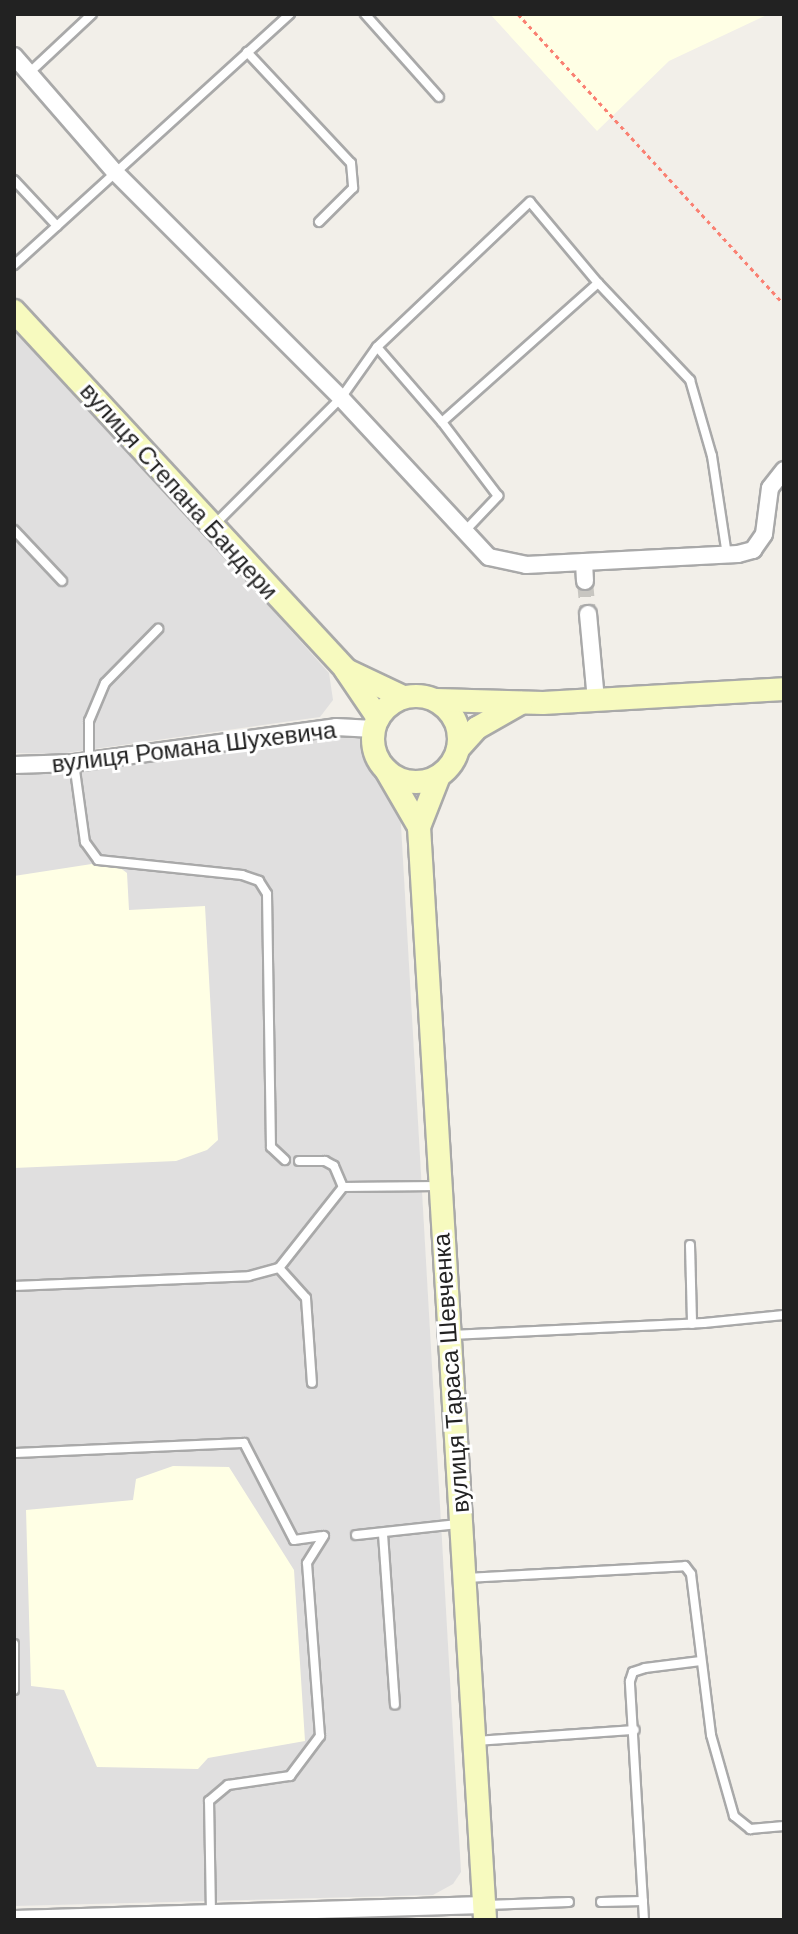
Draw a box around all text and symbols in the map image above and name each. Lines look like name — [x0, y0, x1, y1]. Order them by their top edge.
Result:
street label: вулиця Степана Бандери — [74, 377, 284, 605]
street label: вулиця Романа Шухевича — [50, 715, 338, 779]
street label: вулиця Тараса Шевченка — [427, 1232, 475, 1514]

